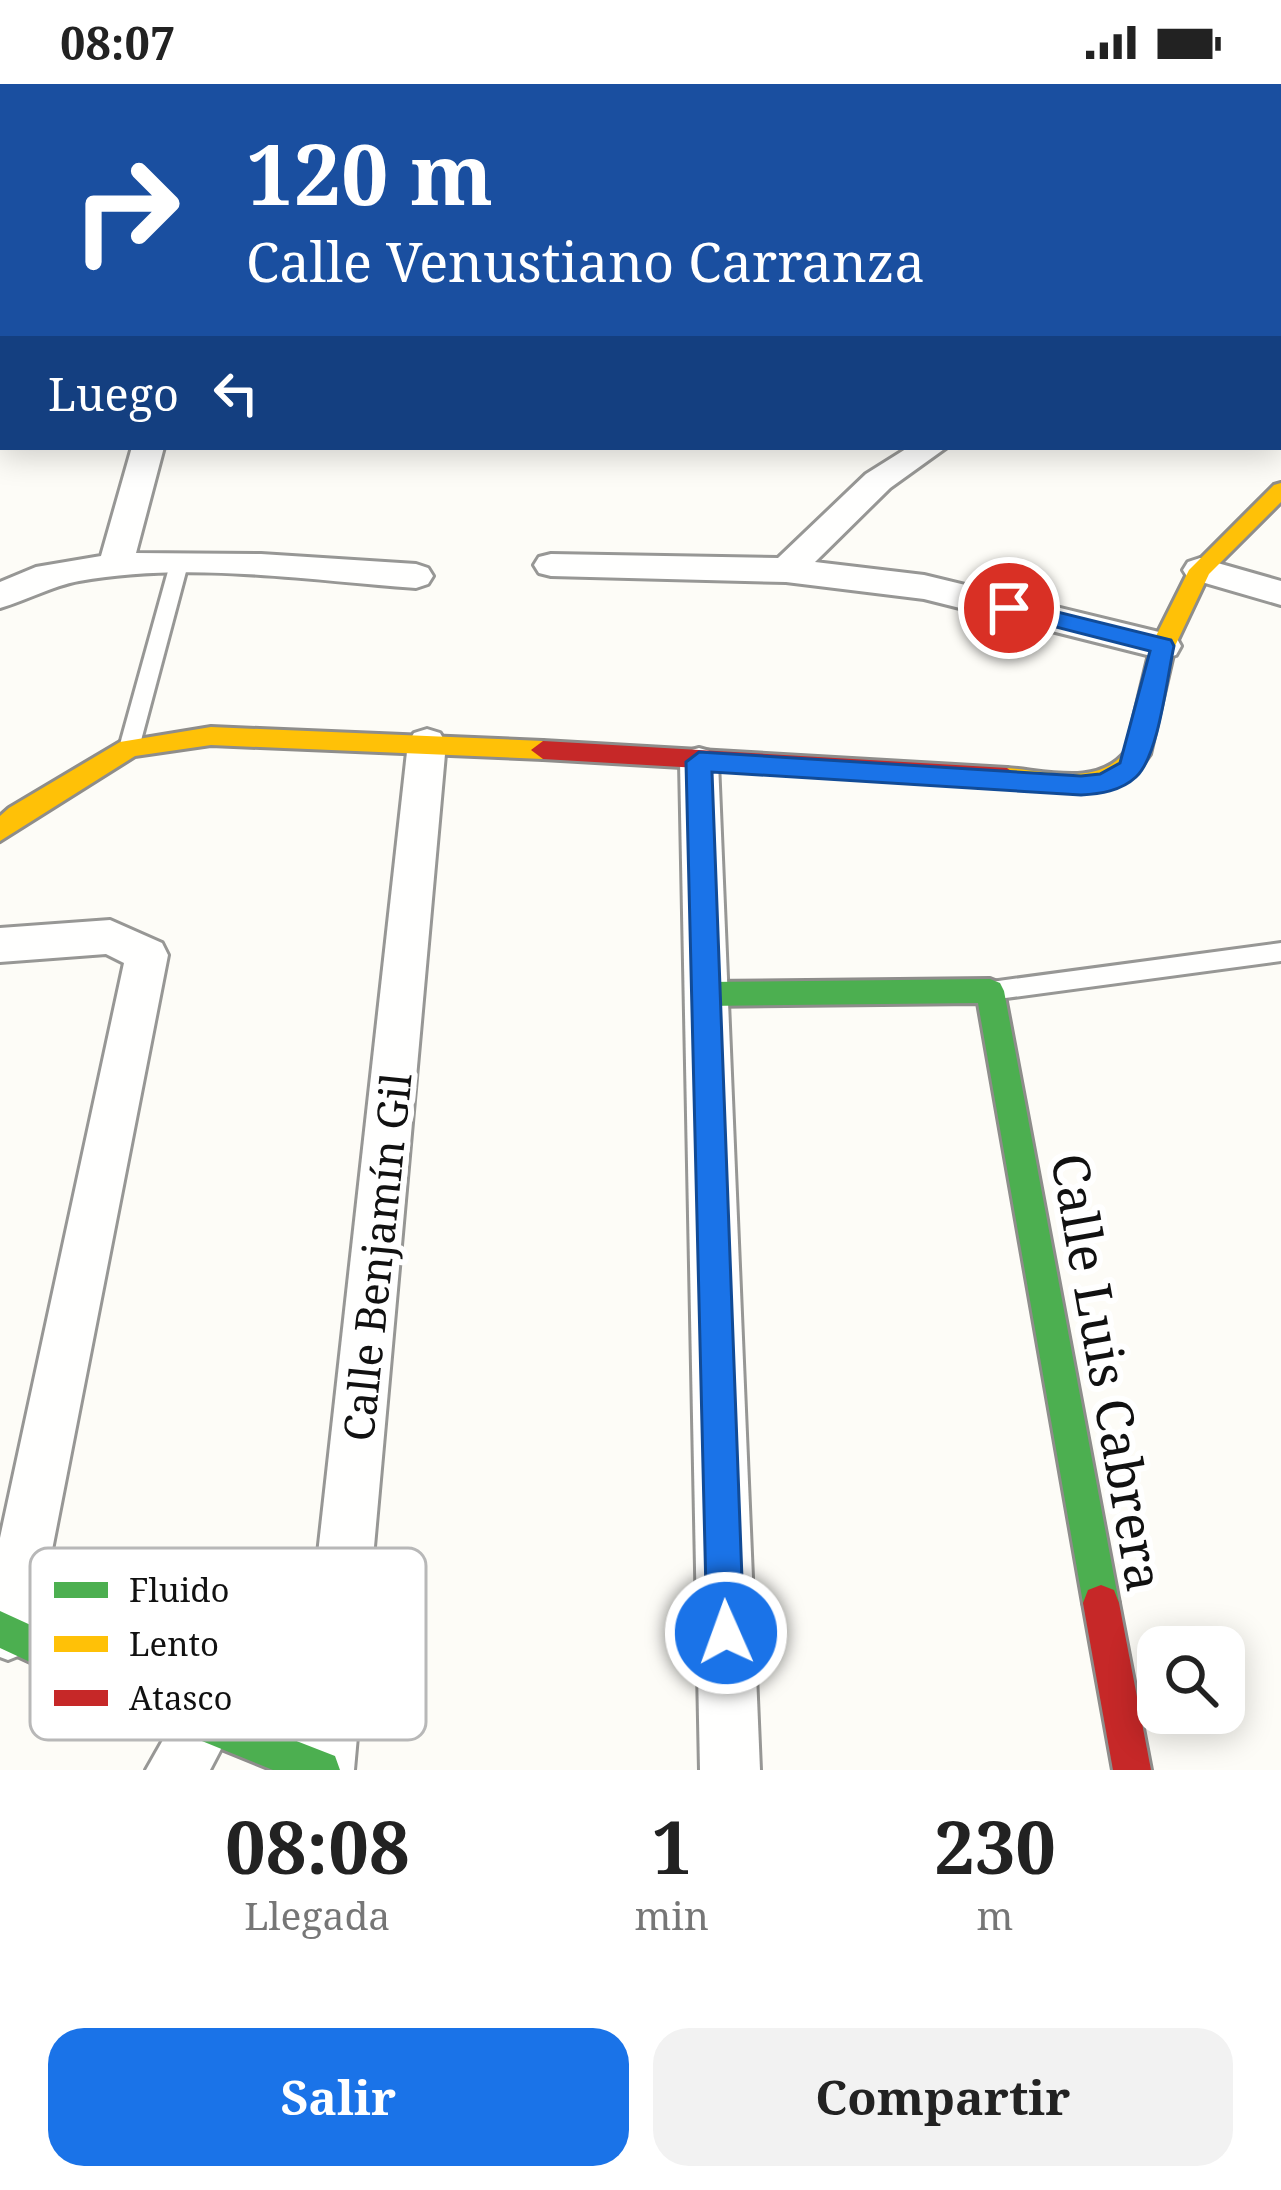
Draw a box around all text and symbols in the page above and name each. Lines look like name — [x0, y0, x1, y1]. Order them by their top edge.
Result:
text: 08:07 — [60, 12, 175, 73]
text: 120 m — [246, 115, 493, 230]
icon: right — [48, 132, 204, 288]
text: Calle Venustiano Carranza — [246, 224, 925, 298]
icon: left — [203, 360, 269, 426]
text: Luego — [48, 363, 179, 424]
pin — [958, 557, 1060, 659]
icon: arrive — [976, 575, 1042, 641]
street label: Calle Benjamín Gil — [328, 1070, 424, 1444]
street label: Calle Luis Cabrera — [1036, 1148, 1182, 1596]
legend — [30, 1548, 426, 1740]
text: Fluido — [129, 1567, 230, 1612]
position arrow — [663, 1570, 789, 1696]
text: Lento — [129, 1621, 219, 1666]
map controls — [1137, 1626, 1245, 1734]
button: search — [1137, 1626, 1245, 1734]
text: Atasco — [129, 1675, 233, 1720]
text: 08:08 — [225, 1797, 410, 1895]
text: 1 — [651, 1797, 692, 1895]
text: 230 — [934, 1797, 1056, 1895]
text: Llegada — [244, 1888, 390, 1941]
text: min — [635, 1888, 709, 1941]
text: m — [977, 1888, 1013, 1941]
button: Salir — [48, 2028, 629, 2166]
button: Compartir — [653, 2028, 1233, 2166]

